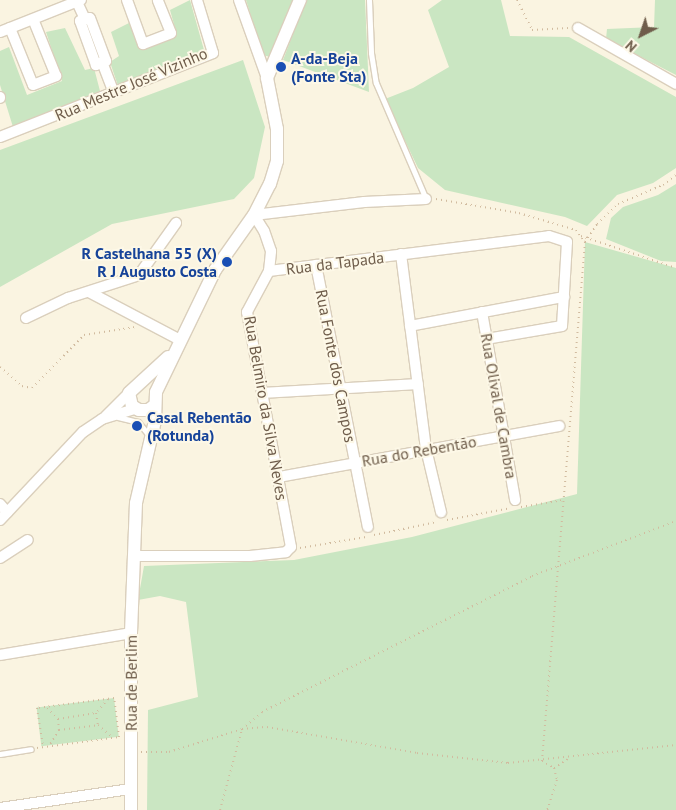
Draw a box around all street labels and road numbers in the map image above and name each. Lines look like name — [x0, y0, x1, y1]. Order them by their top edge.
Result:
street label: Rua Mestre José Vizinho — [52, 43, 210, 125]
street label: Rua da Tapada — [285, 247, 385, 279]
street label: Rua Fonte dos Campos — [312, 288, 360, 444]
street label: Rua Belmiro da Silva Neves — [240, 314, 292, 502]
street label: Rua Olival de Cambra — [477, 332, 521, 480]
street label: Rua do Rebentão — [360, 431, 478, 471]
street label: Rua de Berlim — [121, 635, 141, 731]

